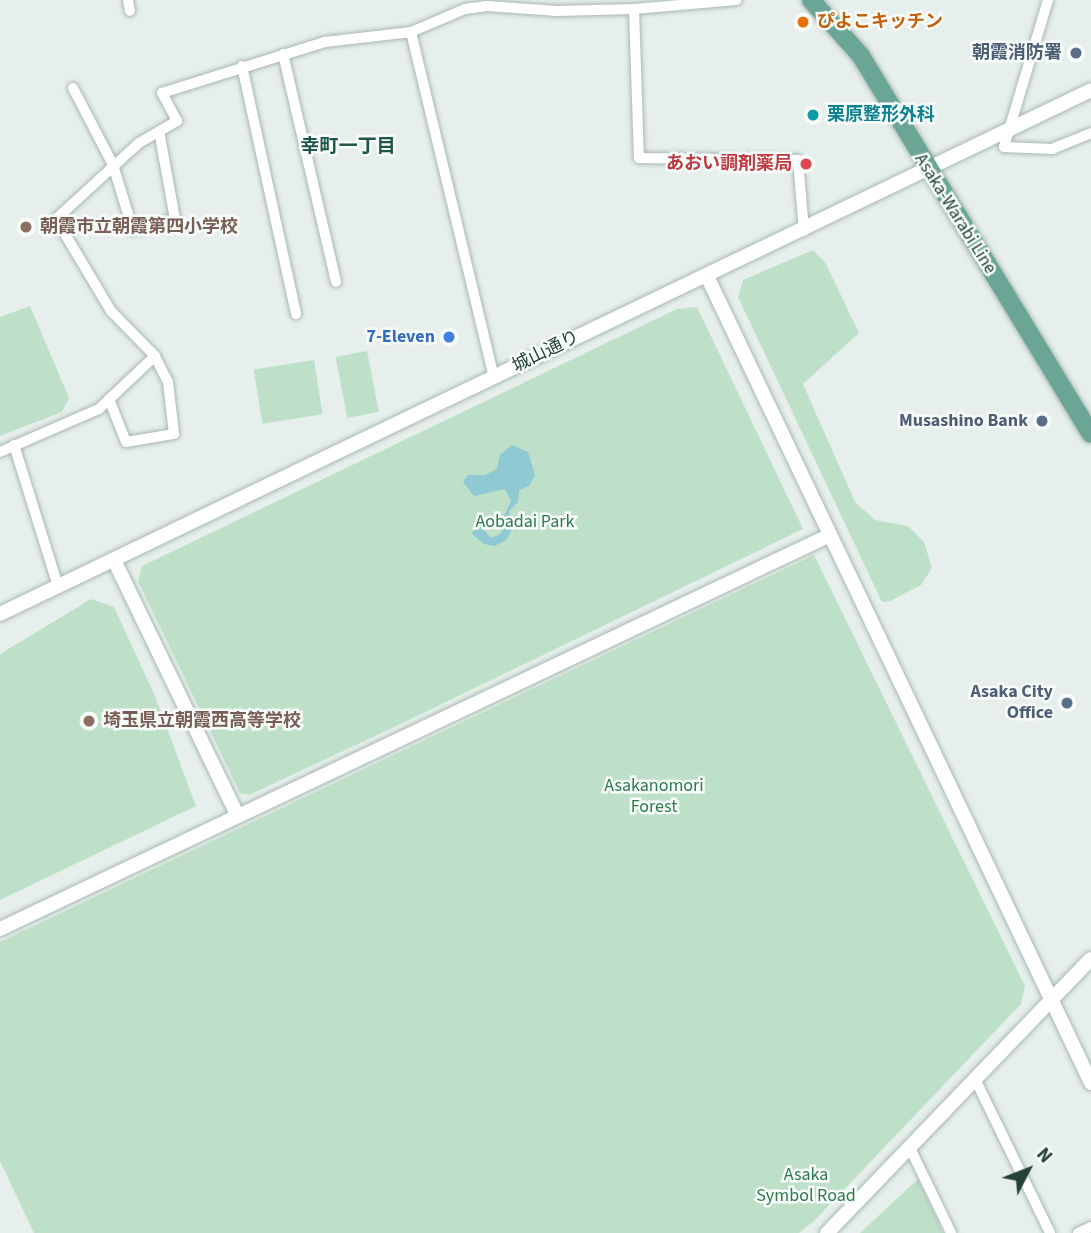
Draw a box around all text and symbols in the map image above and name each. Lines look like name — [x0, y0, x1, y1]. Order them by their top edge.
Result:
place label: ぴよこキッチン — [817, 11, 943, 33]
marker: ぴよこキッチン — [795, 14, 811, 30]
place label: 朝霞消防署 — [972, 42, 1062, 64]
marker: 朝霞消防署 — [1068, 45, 1084, 61]
place label: 栗原整形外科 — [827, 104, 935, 126]
marker: 栗原整形外科 — [805, 107, 821, 123]
district label: 幸町一丁目 — [301, 136, 395, 158]
street label: Asaka-Warabi Line — [909, 150, 1001, 278]
place label: あおい調剤薬局 — [666, 153, 792, 175]
marker: あおい調剤薬局 — [798, 156, 814, 172]
place label: 朝霞市立朝霞第四小学校 — [40, 216, 238, 238]
marker: 朝霞市立朝霞第四小学校 — [18, 219, 34, 235]
place label: 7-Eleven — [366, 326, 435, 348]
street label: 城山通り — [509, 327, 583, 377]
marker: 7-Eleven — [441, 329, 457, 345]
place label: Musashino Bank — [899, 410, 1028, 432]
marker: Musashino Bank — [1034, 413, 1050, 429]
park label: Aobadai Park — [475, 511, 575, 533]
place label: Asaka City Office — [970, 682, 1053, 724]
marker: Asaka City Office — [1059, 695, 1075, 711]
place label: 埼玉県立朝霞西高等学校 — [103, 710, 301, 732]
marker: 埼玉県立朝霞西高等学校 — [81, 713, 97, 729]
park label: Asakanomori Forest — [604, 776, 704, 818]
north arrow — [993, 1135, 1063, 1205]
text: N — [1030, 1142, 1058, 1169]
park label: Asaka Symbol Road — [756, 1165, 856, 1208]

